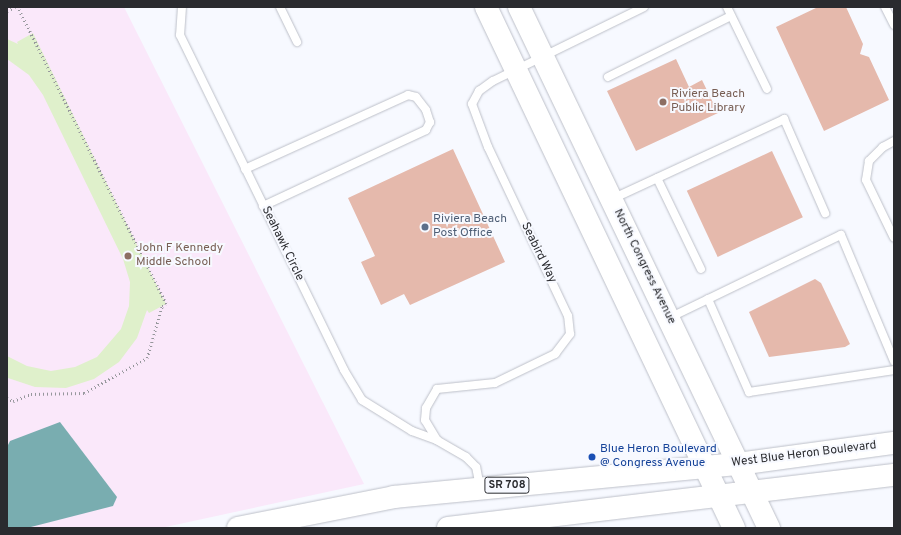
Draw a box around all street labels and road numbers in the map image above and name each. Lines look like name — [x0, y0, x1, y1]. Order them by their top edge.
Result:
street label: Seahawk Circle — [258, 204, 306, 284]
street label: North Congress Avenue — [610, 207, 678, 327]
street label: Seabird Way — [517, 220, 559, 286]
street label: West Blue Heron Boulevard — [731, 439, 877, 471]
road number: SR 708 — [484, 476, 530, 494]

